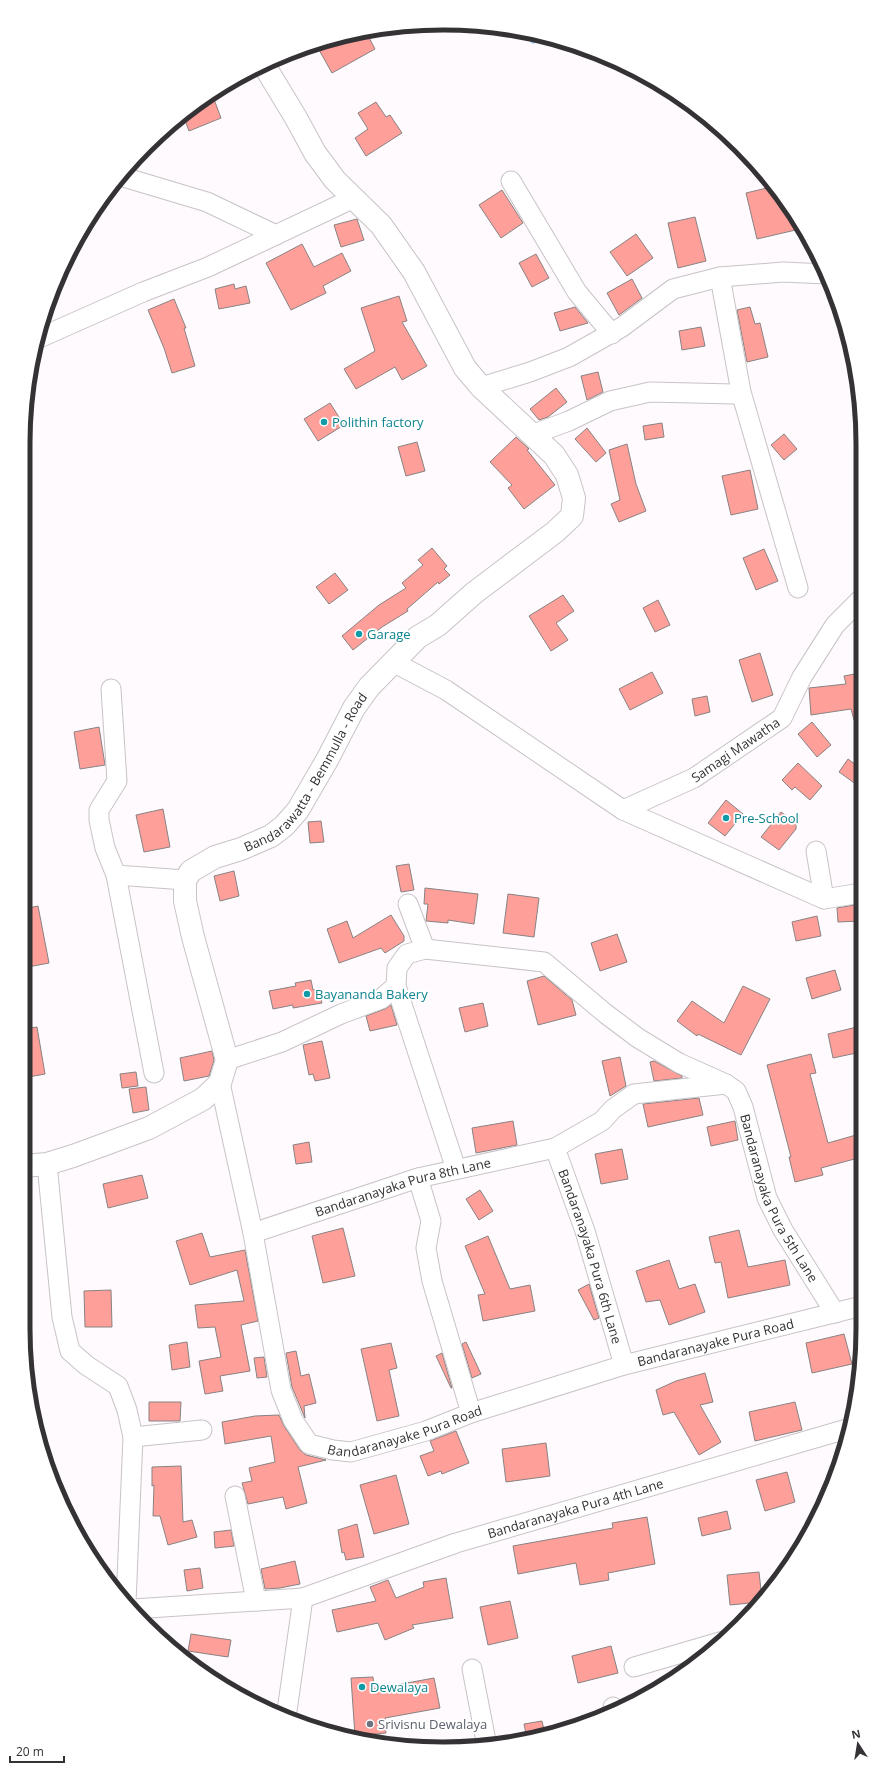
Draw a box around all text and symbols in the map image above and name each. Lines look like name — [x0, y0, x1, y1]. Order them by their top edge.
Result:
place label: Polithin factory — [332, 413, 424, 431]
marker: Polithin factory — [319, 417, 329, 427]
place label: Garage — [367, 625, 411, 643]
marker: Garage — [354, 629, 364, 639]
street label: Bandarawatta - Bemmulla - Road — [241, 689, 371, 856]
street label: Samagi Mawatha — [688, 713, 783, 786]
place label: Pre-School — [734, 809, 799, 827]
marker: Pre-School — [721, 813, 731, 823]
place label: Bayananda Bakery — [315, 985, 428, 1003]
marker: Bayananda Bakery — [302, 989, 312, 999]
street label: Bandaranayaka Pura 5th Lane — [736, 1112, 822, 1285]
street label: Bandaranayaka Pura 8th Lane — [313, 1153, 492, 1221]
street label: Bandaranayaka Pura 6th Lane — [554, 1166, 626, 1346]
street label: Bandaranayake Pura Road — [635, 1314, 796, 1370]
street label: Bandaranayake Pura Road — [326, 1401, 484, 1461]
street label: Bandaranayaka Pura 4th Lane — [485, 1474, 665, 1542]
place label: Dewalaya — [370, 1678, 428, 1696]
marker: Dewalaya — [357, 1682, 367, 1692]
place label: Srivisnu Dewalaya — [378, 1715, 487, 1733]
marker: Srivisnu Dewalaya — [365, 1719, 375, 1729]
north arrow — [838, 1724, 878, 1764]
text: N — [850, 1725, 862, 1742]
scale bar — [10, 1738, 64, 1764]
text: 20 m — [16, 1743, 44, 1760]

